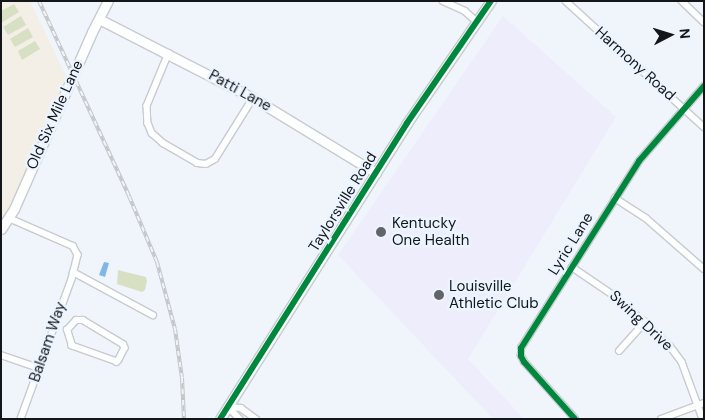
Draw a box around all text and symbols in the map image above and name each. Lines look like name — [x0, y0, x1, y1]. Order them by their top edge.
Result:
north arrow — [645, 10, 695, 60]
street label: Harmony Road — [591, 23, 679, 105]
text: N — [676, 28, 694, 40]
street label: Old Six Mile Lane — [23, 58, 87, 172]
street label: Patti Lane — [206, 66, 274, 116]
street label: Taylorsville Road — [305, 149, 381, 255]
street label: Lyric Lane — [545, 209, 597, 279]
place label: Kentucky One Health — [392, 214, 469, 249]
marker: Kentucky One Health — [374, 225, 388, 239]
place label: Louisville Athletic Club — [449, 277, 539, 312]
street label: Swing Drive — [606, 287, 676, 355]
marker: Louisville Athletic Club — [433, 289, 445, 301]
street label: Balsam Way — [26, 300, 70, 384]

